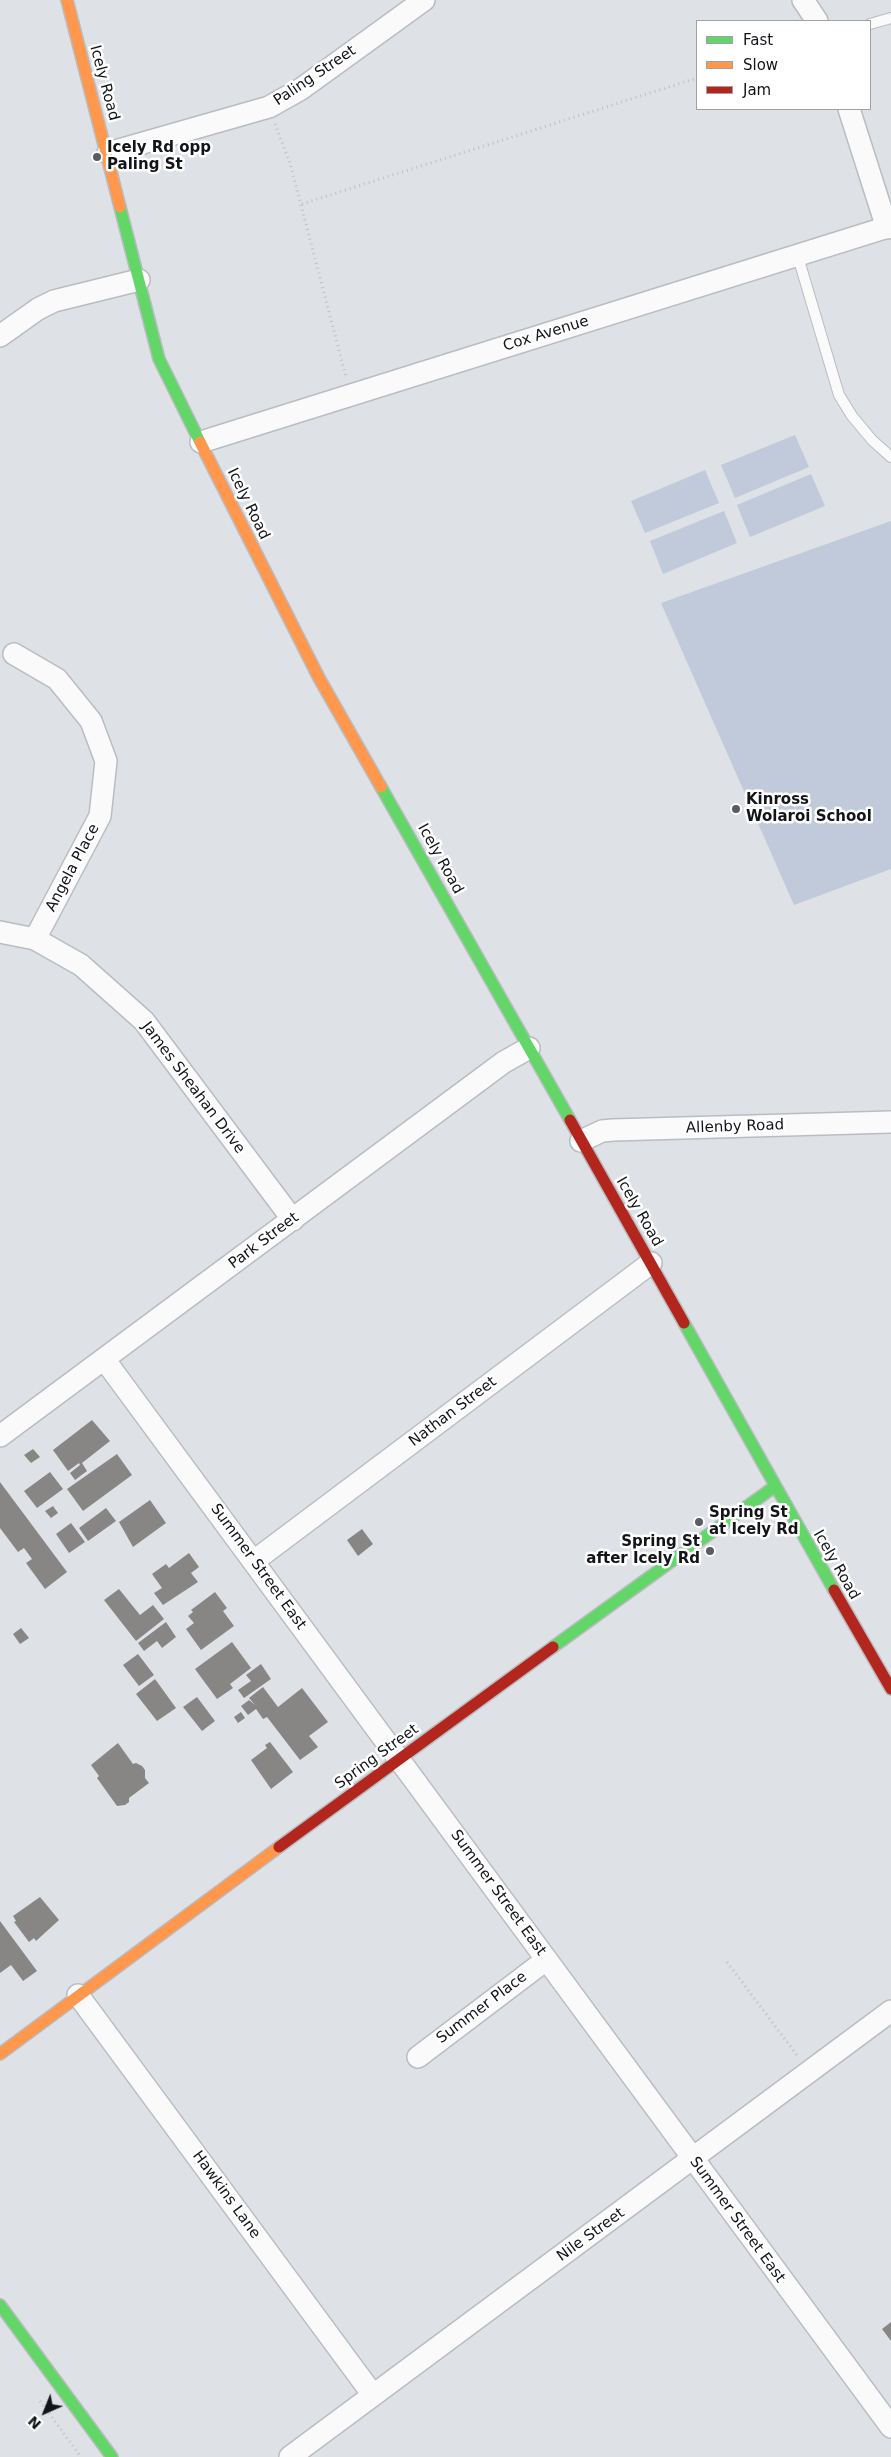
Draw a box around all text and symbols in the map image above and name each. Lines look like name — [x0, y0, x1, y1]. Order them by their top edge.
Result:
legend — [696, 20, 871, 110]
text: Fast — [743, 31, 773, 49]
street label: Paling Street — [270, 42, 360, 110]
street label: Icely Road — [85, 43, 123, 123]
text: Slow — [743, 56, 778, 74]
text: Jam — [743, 81, 771, 99]
place label: Icely Rd opp Paling St — [107, 139, 211, 174]
marker: Icely Rd opp Paling St — [91, 151, 103, 163]
street label: Cox Avenue — [501, 312, 591, 356]
street label: Icely Road — [223, 465, 273, 543]
place label: Kinross Wolaroi School — [746, 791, 872, 826]
marker: Kinross Wolaroi School — [730, 803, 742, 815]
street label: Angela Place — [42, 821, 104, 915]
street label: Icely Road — [413, 821, 467, 897]
street label: James Sheahan Drive — [138, 1019, 248, 1157]
street label: Allenby Road — [686, 1116, 784, 1138]
street label: Icely Road — [612, 1174, 666, 1250]
street label: Park Street — [226, 1209, 302, 1273]
street label: Nathan Street — [406, 1373, 500, 1451]
street label: Summer Street East — [206, 1501, 310, 1633]
place label: Spring St at Icely Rd — [709, 1504, 799, 1539]
marker: Spring St at Icely Rd — [693, 1516, 705, 1528]
street label: Icely Road — [809, 1527, 863, 1603]
place label: Spring St after Icely Rd — [586, 1533, 700, 1568]
marker: Spring St after Icely Rd — [704, 1545, 716, 1557]
street label: Spring Street — [332, 1721, 422, 1793]
street label: Summer Street East — [446, 1827, 550, 1959]
street label: Summer Place — [433, 1968, 531, 2048]
street label: Hawkins Lane — [188, 2148, 264, 2242]
street label: Summer Street East — [685, 2154, 789, 2286]
street label: Nile Street — [554, 2204, 628, 2266]
north arrow — [20, 2387, 70, 2437]
text: N — [25, 2413, 44, 2433]

